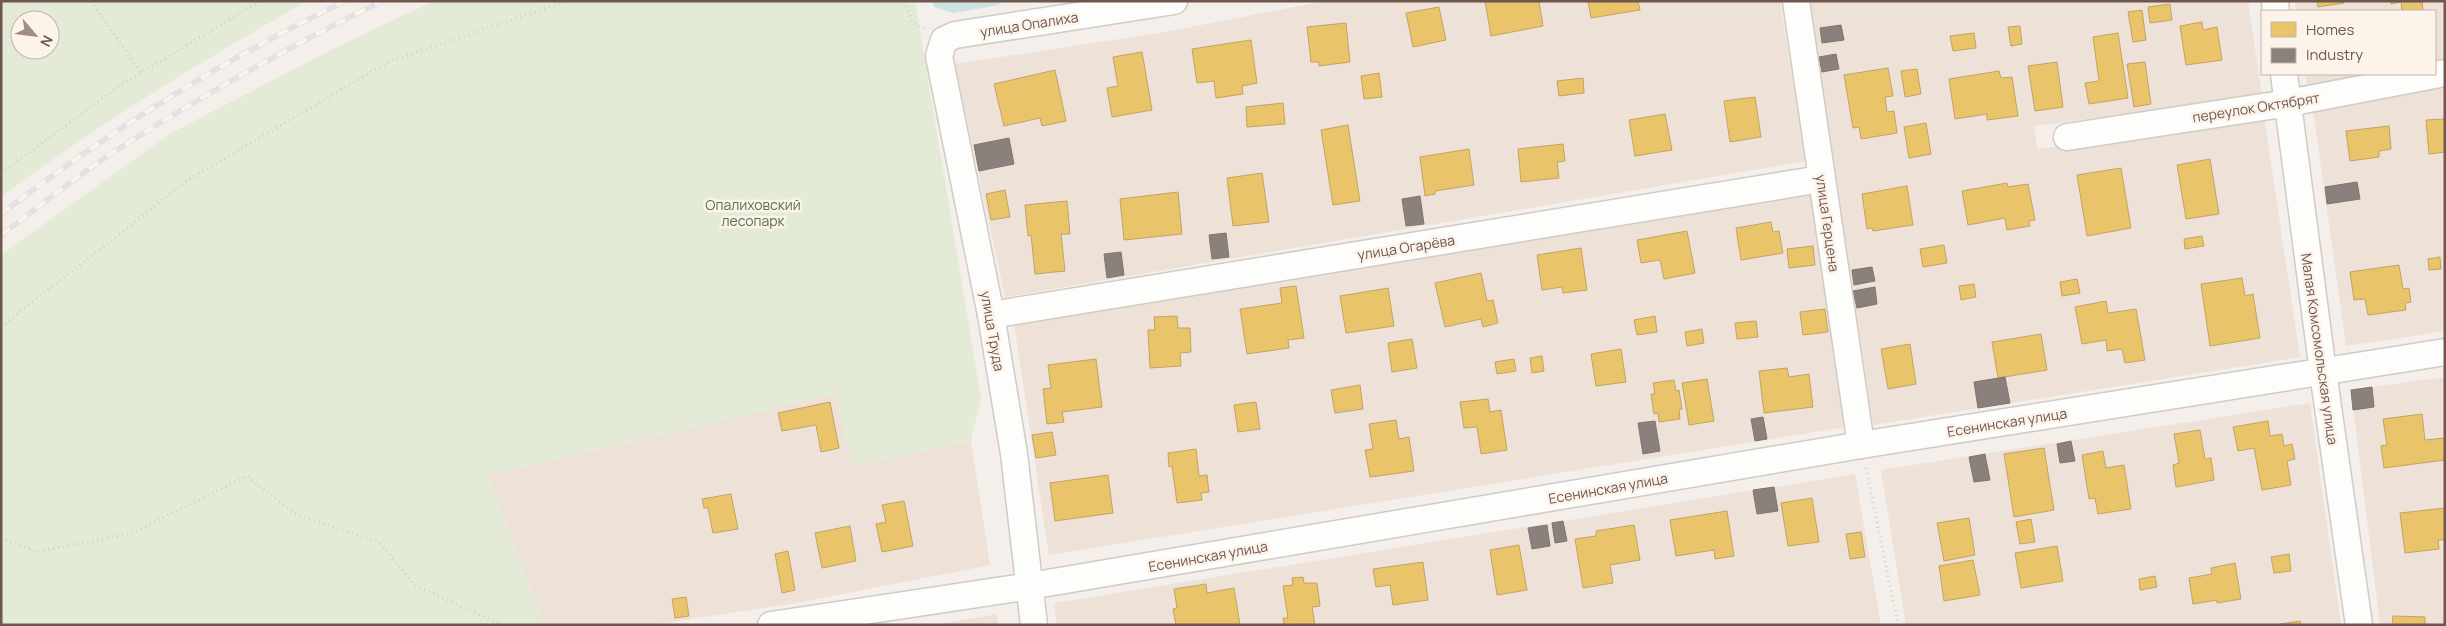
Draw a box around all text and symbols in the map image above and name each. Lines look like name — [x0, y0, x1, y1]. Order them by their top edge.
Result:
street label: улица Опалиха — [979, 7, 1079, 41]
north arrow — [10, 10, 60, 60]
legend — [2261, 10, 2436, 75]
text: Homes — [2306, 19, 2355, 40]
text: N — [36, 32, 58, 50]
text: Industry — [2306, 44, 2363, 65]
street label: переулок Октябрят — [2191, 88, 2321, 126]
street label: улица Герцена — [1812, 173, 1844, 273]
park label: Опалиховский лесопарк — [705, 195, 801, 230]
street label: улица Огарёва — [1356, 230, 1456, 264]
street label: Малая Комсомольская улица — [2297, 252, 2343, 446]
street label: улица Труда — [977, 289, 1009, 373]
street label: Есенинская улица — [1946, 403, 2068, 441]
street label: Есенинская улица — [1547, 468, 1669, 508]
street label: Есенинская улица — [1147, 536, 1269, 576]

